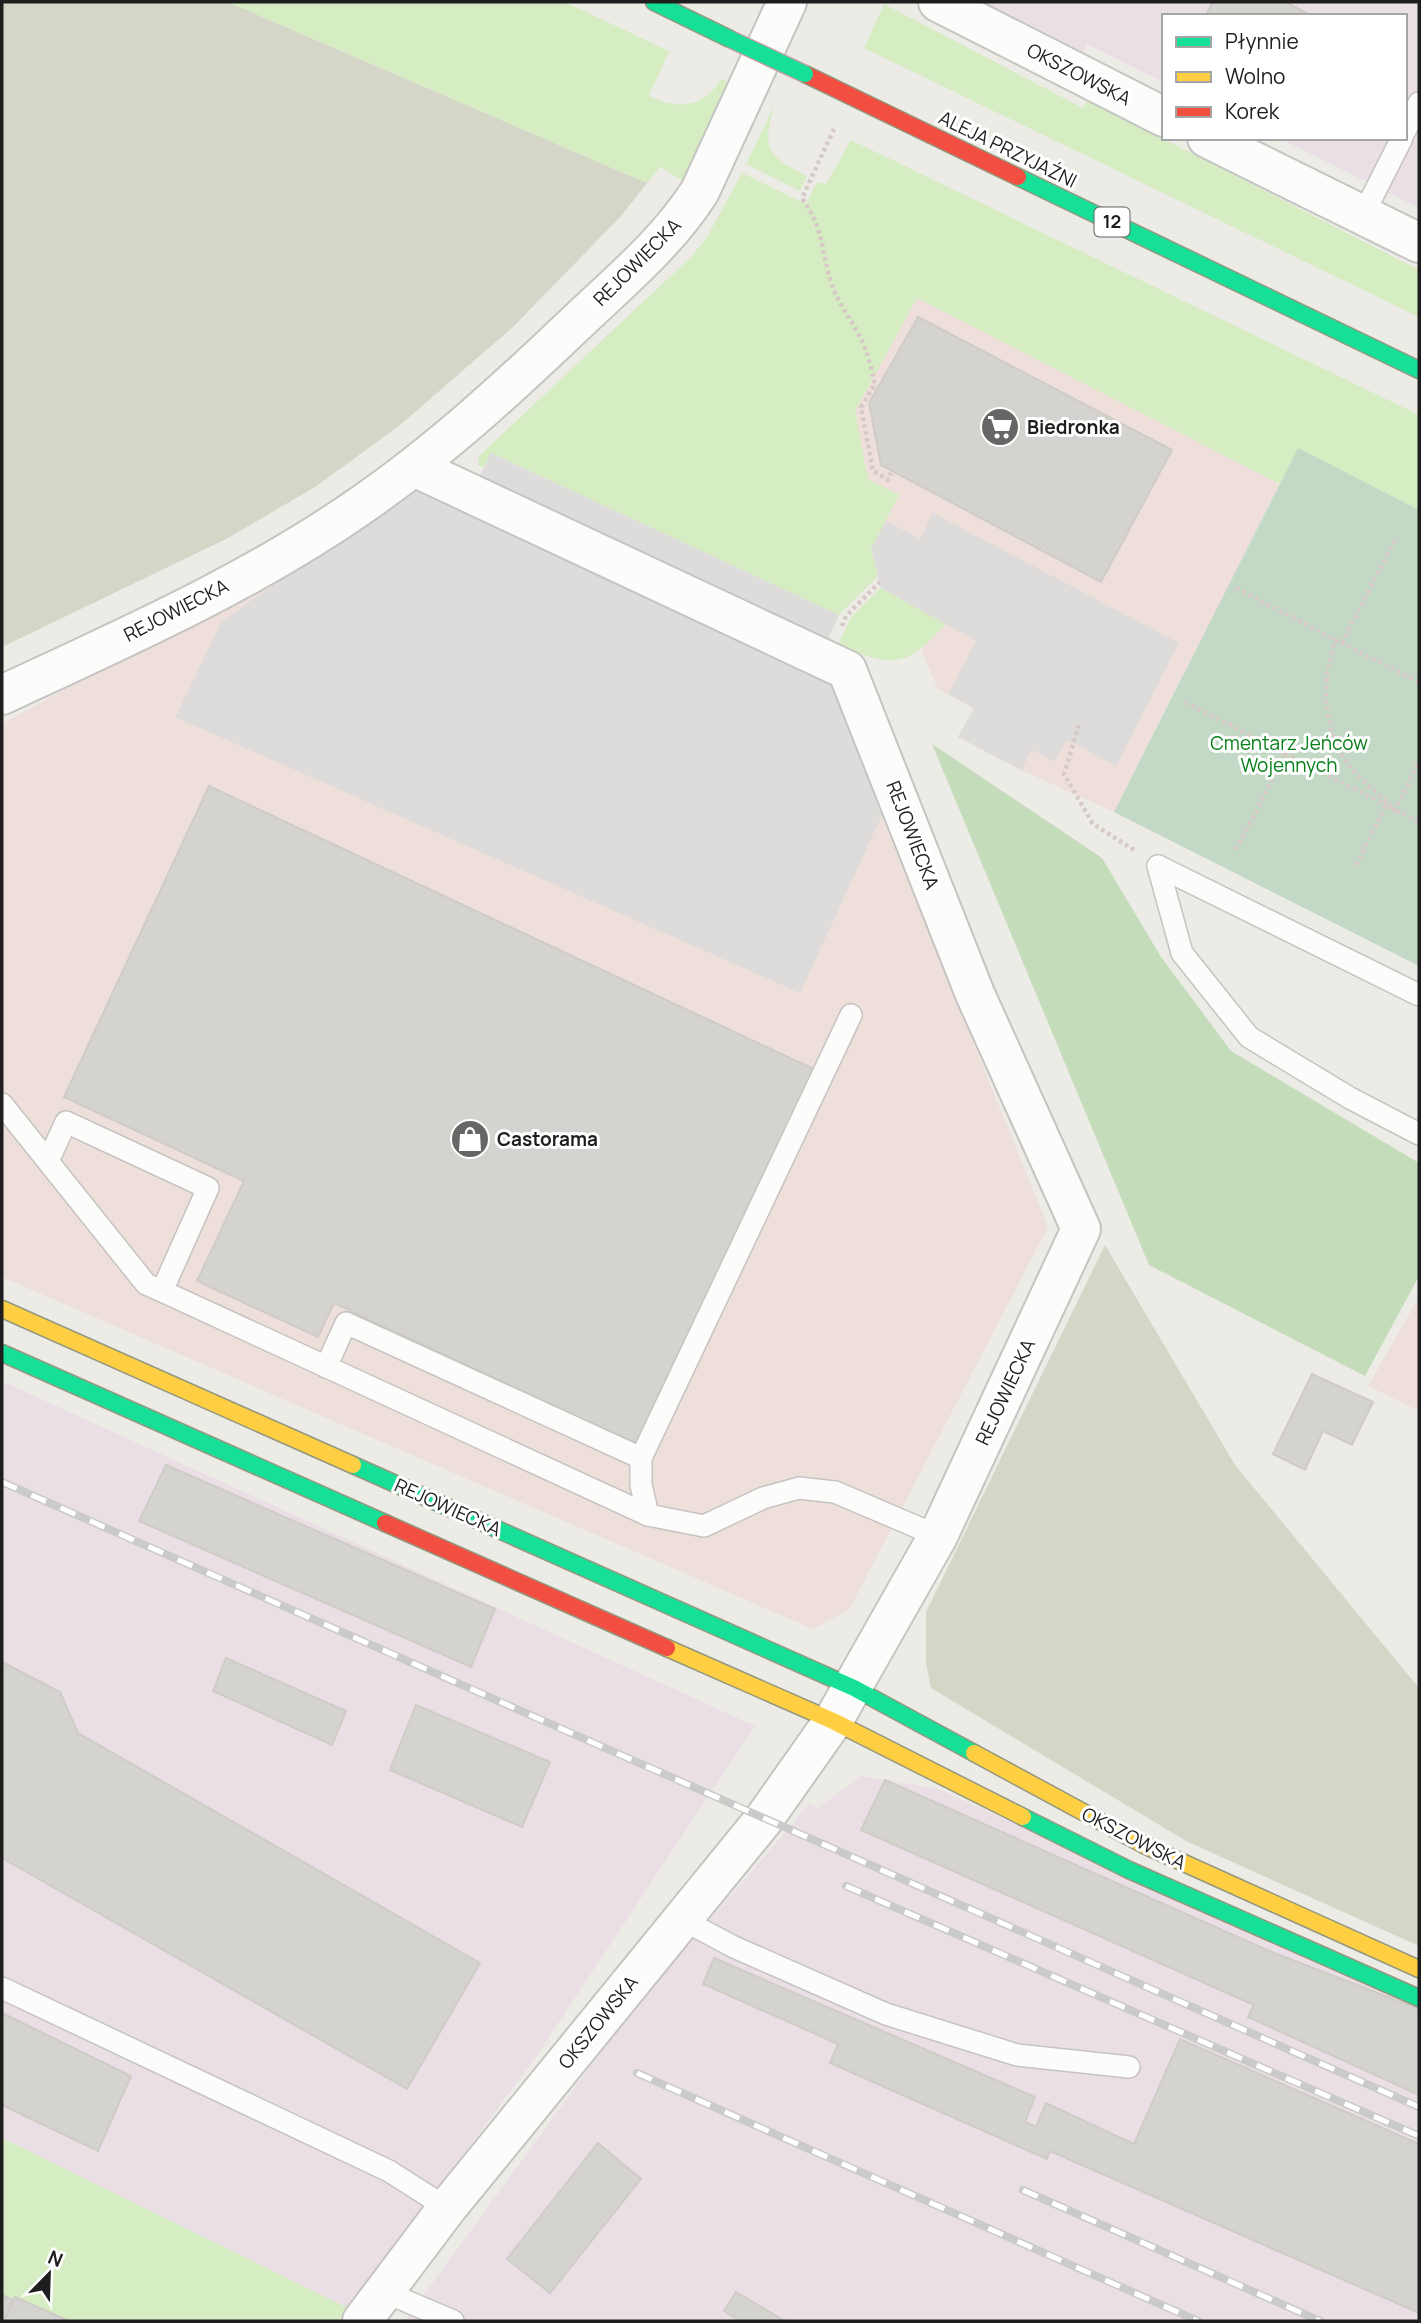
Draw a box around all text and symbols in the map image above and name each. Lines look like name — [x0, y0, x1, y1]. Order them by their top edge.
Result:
legend — [1162, 14, 1407, 140]
text: Płynnie — [1225, 27, 1299, 55]
street label: OKSZOWSKA — [1023, 37, 1135, 111]
text: Wolno — [1225, 62, 1286, 90]
text: Korek — [1225, 97, 1280, 125]
street label: ALEJA PRZYJAŹNI — [935, 104, 1081, 194]
road number: 12 — [1094, 208, 1130, 236]
street label: REJOWIECKA — [587, 212, 687, 312]
supermarket icon: Biedronka — [979, 406, 1021, 448]
place label: Biedronka — [1027, 414, 1120, 440]
street label: REJOWIECKA — [119, 572, 233, 648]
park label: Cmentarz Jeńców Wojennych — [1210, 730, 1368, 778]
street label: REJOWIECKA — [880, 777, 946, 893]
shop icon: Castorama — [449, 1118, 491, 1160]
place label: Castorama — [497, 1126, 598, 1152]
street label: REJOWIECKA — [969, 1335, 1041, 1449]
street label: REJOWIECKA — [391, 1472, 505, 1542]
street label: OKSZOWSKA — [1078, 1801, 1190, 1875]
street label: OKSZOWSKA — [552, 1970, 644, 2074]
north arrow — [14, 2239, 84, 2309]
text: N — [44, 2244, 67, 2273]

